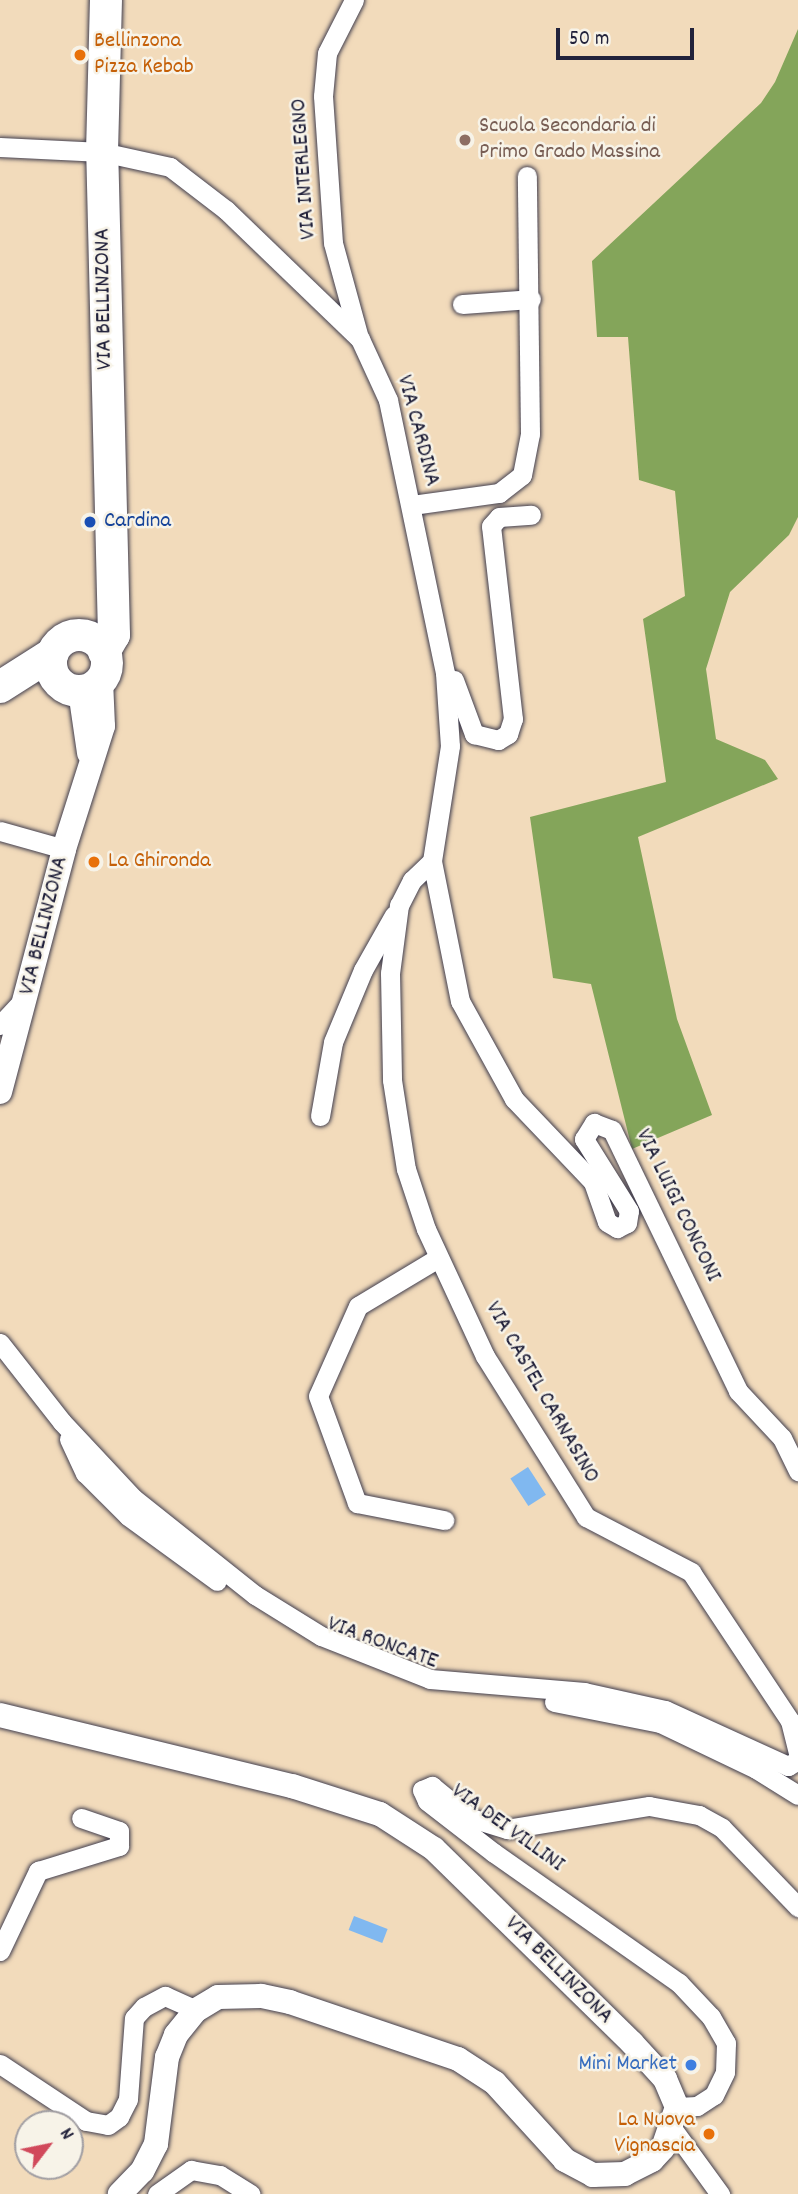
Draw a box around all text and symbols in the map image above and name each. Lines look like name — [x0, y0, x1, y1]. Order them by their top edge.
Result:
scale bar — [560, 14, 698, 58]
text: 50 m — [569, 25, 609, 55]
place label: Bellinzona Pizza Kebab — [94, 28, 194, 82]
marker: Bellinzona Pizza Kebab — [72, 47, 88, 63]
street label: VIA INTERLEGNO — [286, 98, 324, 240]
place label: Scuola Secondaria di Primo Grado Massina — [479, 113, 660, 167]
marker: Scuola Secondaria di Primo Grado Massina — [457, 132, 473, 148]
street label: VIA BELLINZONA — [90, 228, 120, 370]
street label: VIA CARDINA — [389, 372, 445, 490]
place label: Cardina — [104, 508, 171, 536]
marker: Cardina — [82, 514, 98, 530]
place label: La Ghironda — [108, 848, 211, 876]
street label: VIA BELLINZONA — [14, 854, 76, 998]
marker: La Ghironda — [86, 854, 102, 870]
street label: VIA LUIGI CONCONI — [628, 1125, 726, 1287]
street label: VIA CASTEL CARNASINO — [478, 1297, 604, 1489]
street label: VIA RONCATE — [323, 1611, 441, 1677]
street label: VIA DEI VILLINI — [445, 1779, 569, 1879]
street label: VIA BELLINZONA — [498, 1911, 618, 2031]
place label: Mini Market — [578, 2051, 677, 2079]
marker: Mini Market — [683, 2057, 699, 2073]
place label: La Nuova Vignascia — [614, 2107, 695, 2161]
north arrow — [14, 2110, 84, 2180]
text: N — [52, 2124, 79, 2146]
marker: La Nuova Vignascia — [701, 2126, 717, 2142]

